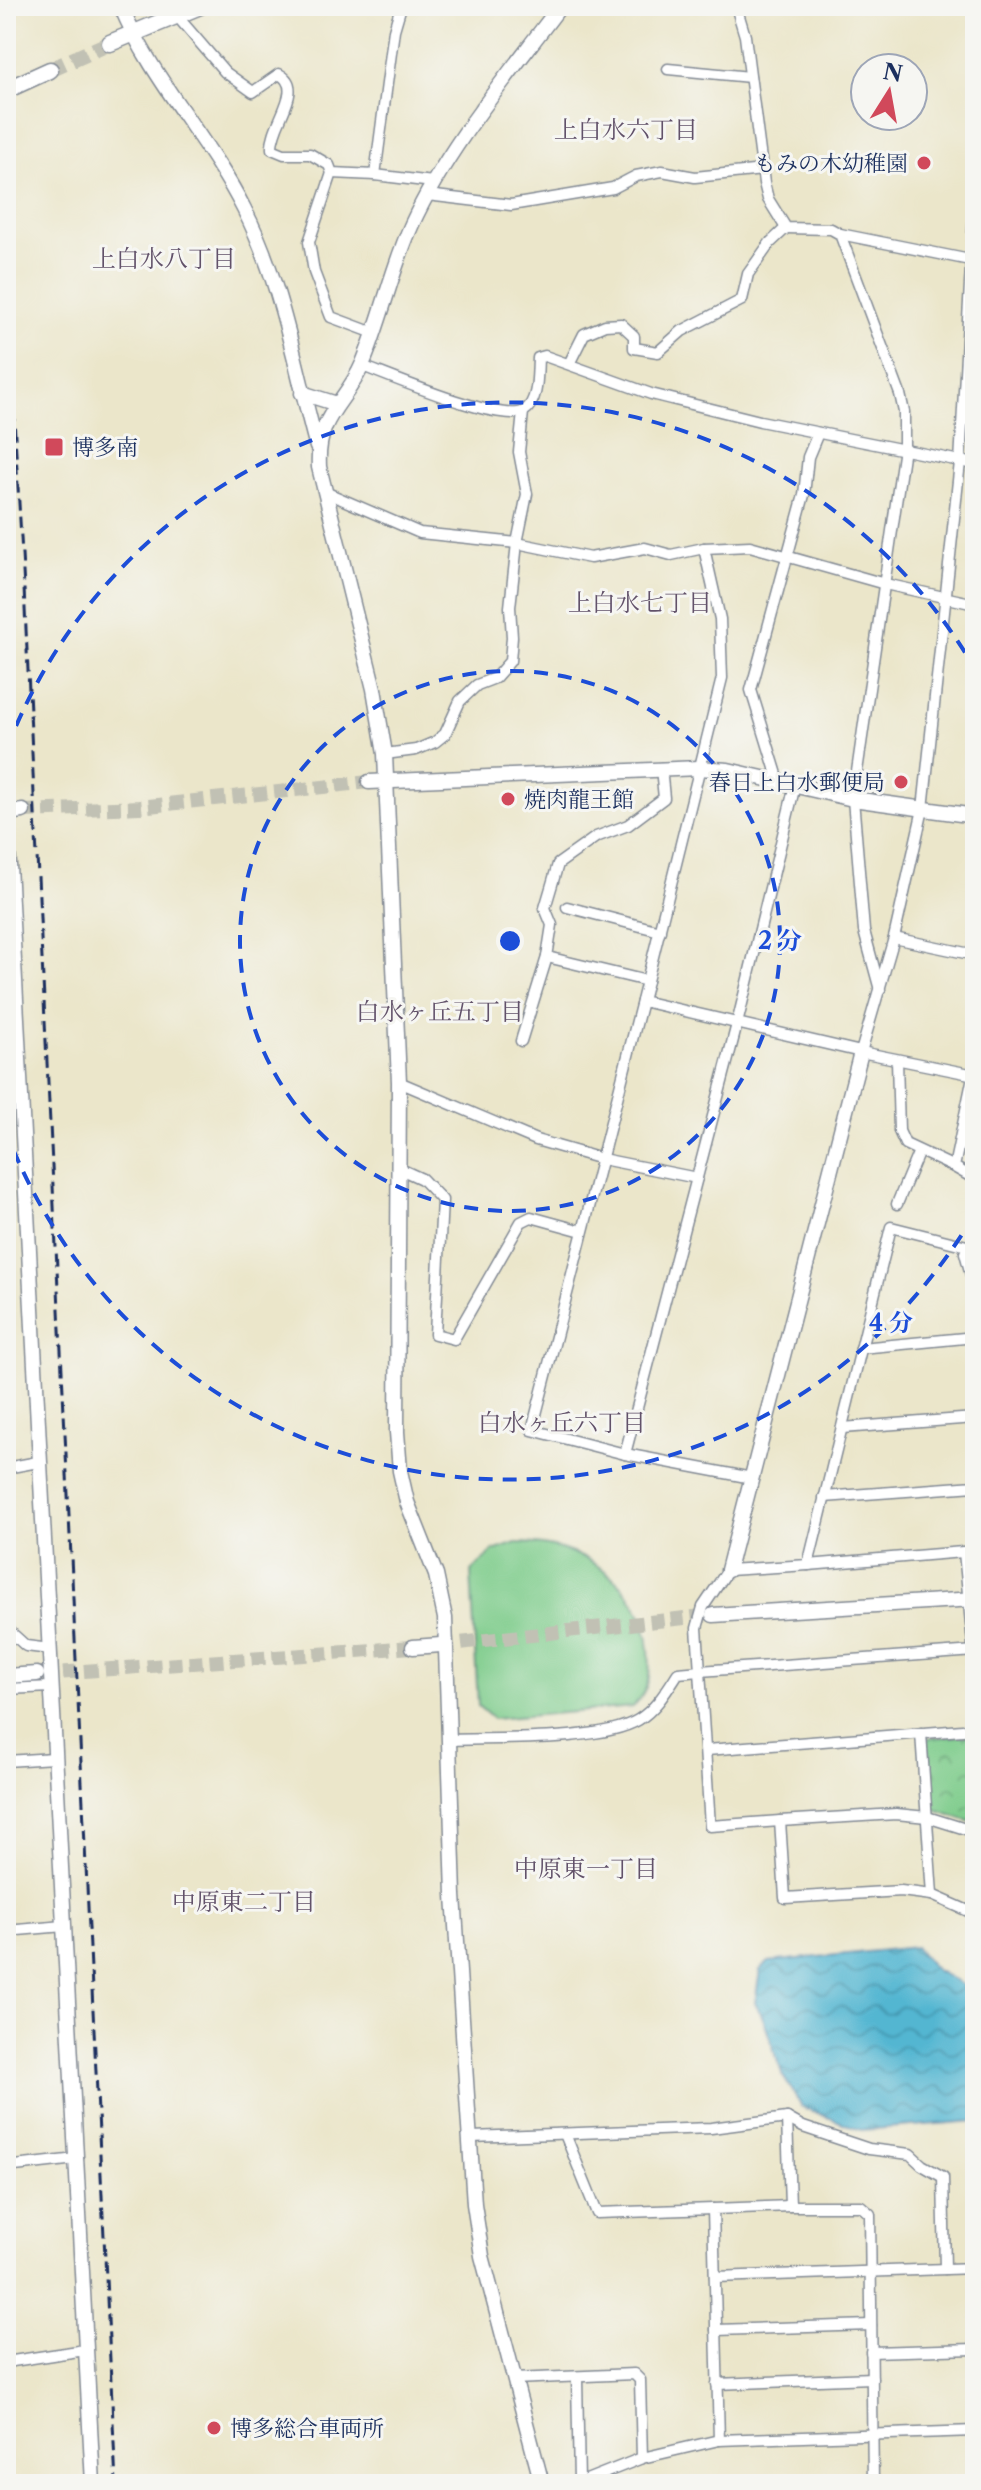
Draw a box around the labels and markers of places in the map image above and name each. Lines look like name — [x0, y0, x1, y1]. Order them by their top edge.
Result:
place label: もみの木幼稚園 — [754, 150, 908, 177]
marker: もみの木幼稚園 — [915, 154, 933, 172]
place label: 博多南 — [72, 434, 138, 461]
marker: 博多南 — [43, 436, 65, 458]
place label: 春日上白水郵便局 — [709, 769, 885, 796]
marker: 春日上白水郵便局 — [892, 773, 910, 791]
place label: 焼肉龍王館 — [524, 786, 634, 813]
marker: 焼肉龍王館 — [499, 790, 517, 808]
centre of rings — [496, 927, 524, 955]
place label: 博多総合車両所 — [230, 2415, 384, 2442]
marker: 博多総合車両所 — [205, 2419, 223, 2437]

